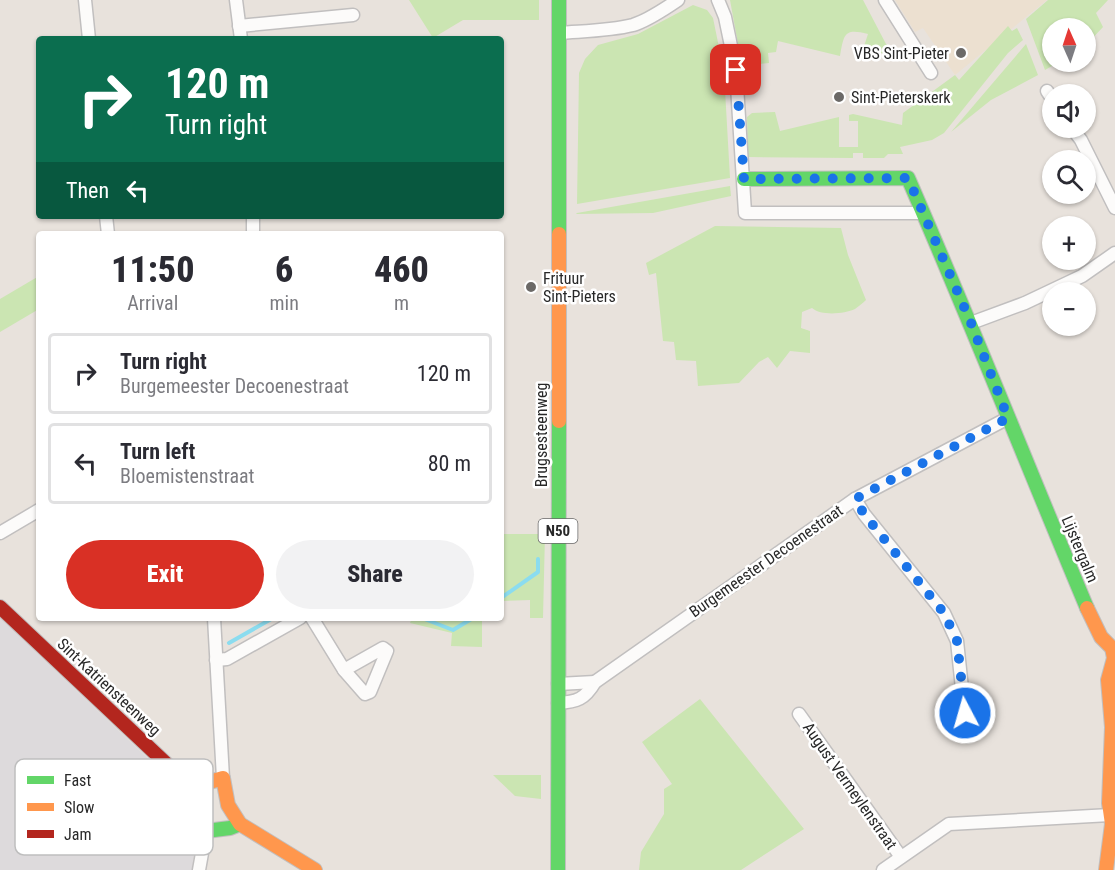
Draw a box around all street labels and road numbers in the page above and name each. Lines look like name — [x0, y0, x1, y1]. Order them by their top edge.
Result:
street label: Brugsesteenweg — [532, 383, 551, 487]
street label: Burgemeester Decoenestraat — [686, 501, 847, 621]
street label: Lijstergalm — [1058, 513, 1102, 585]
road number: N50 — [538, 519, 578, 543]
street label: Sint-Katriensteenweg — [54, 634, 164, 740]
street label: August Vermeylenstraat — [799, 719, 901, 853]

